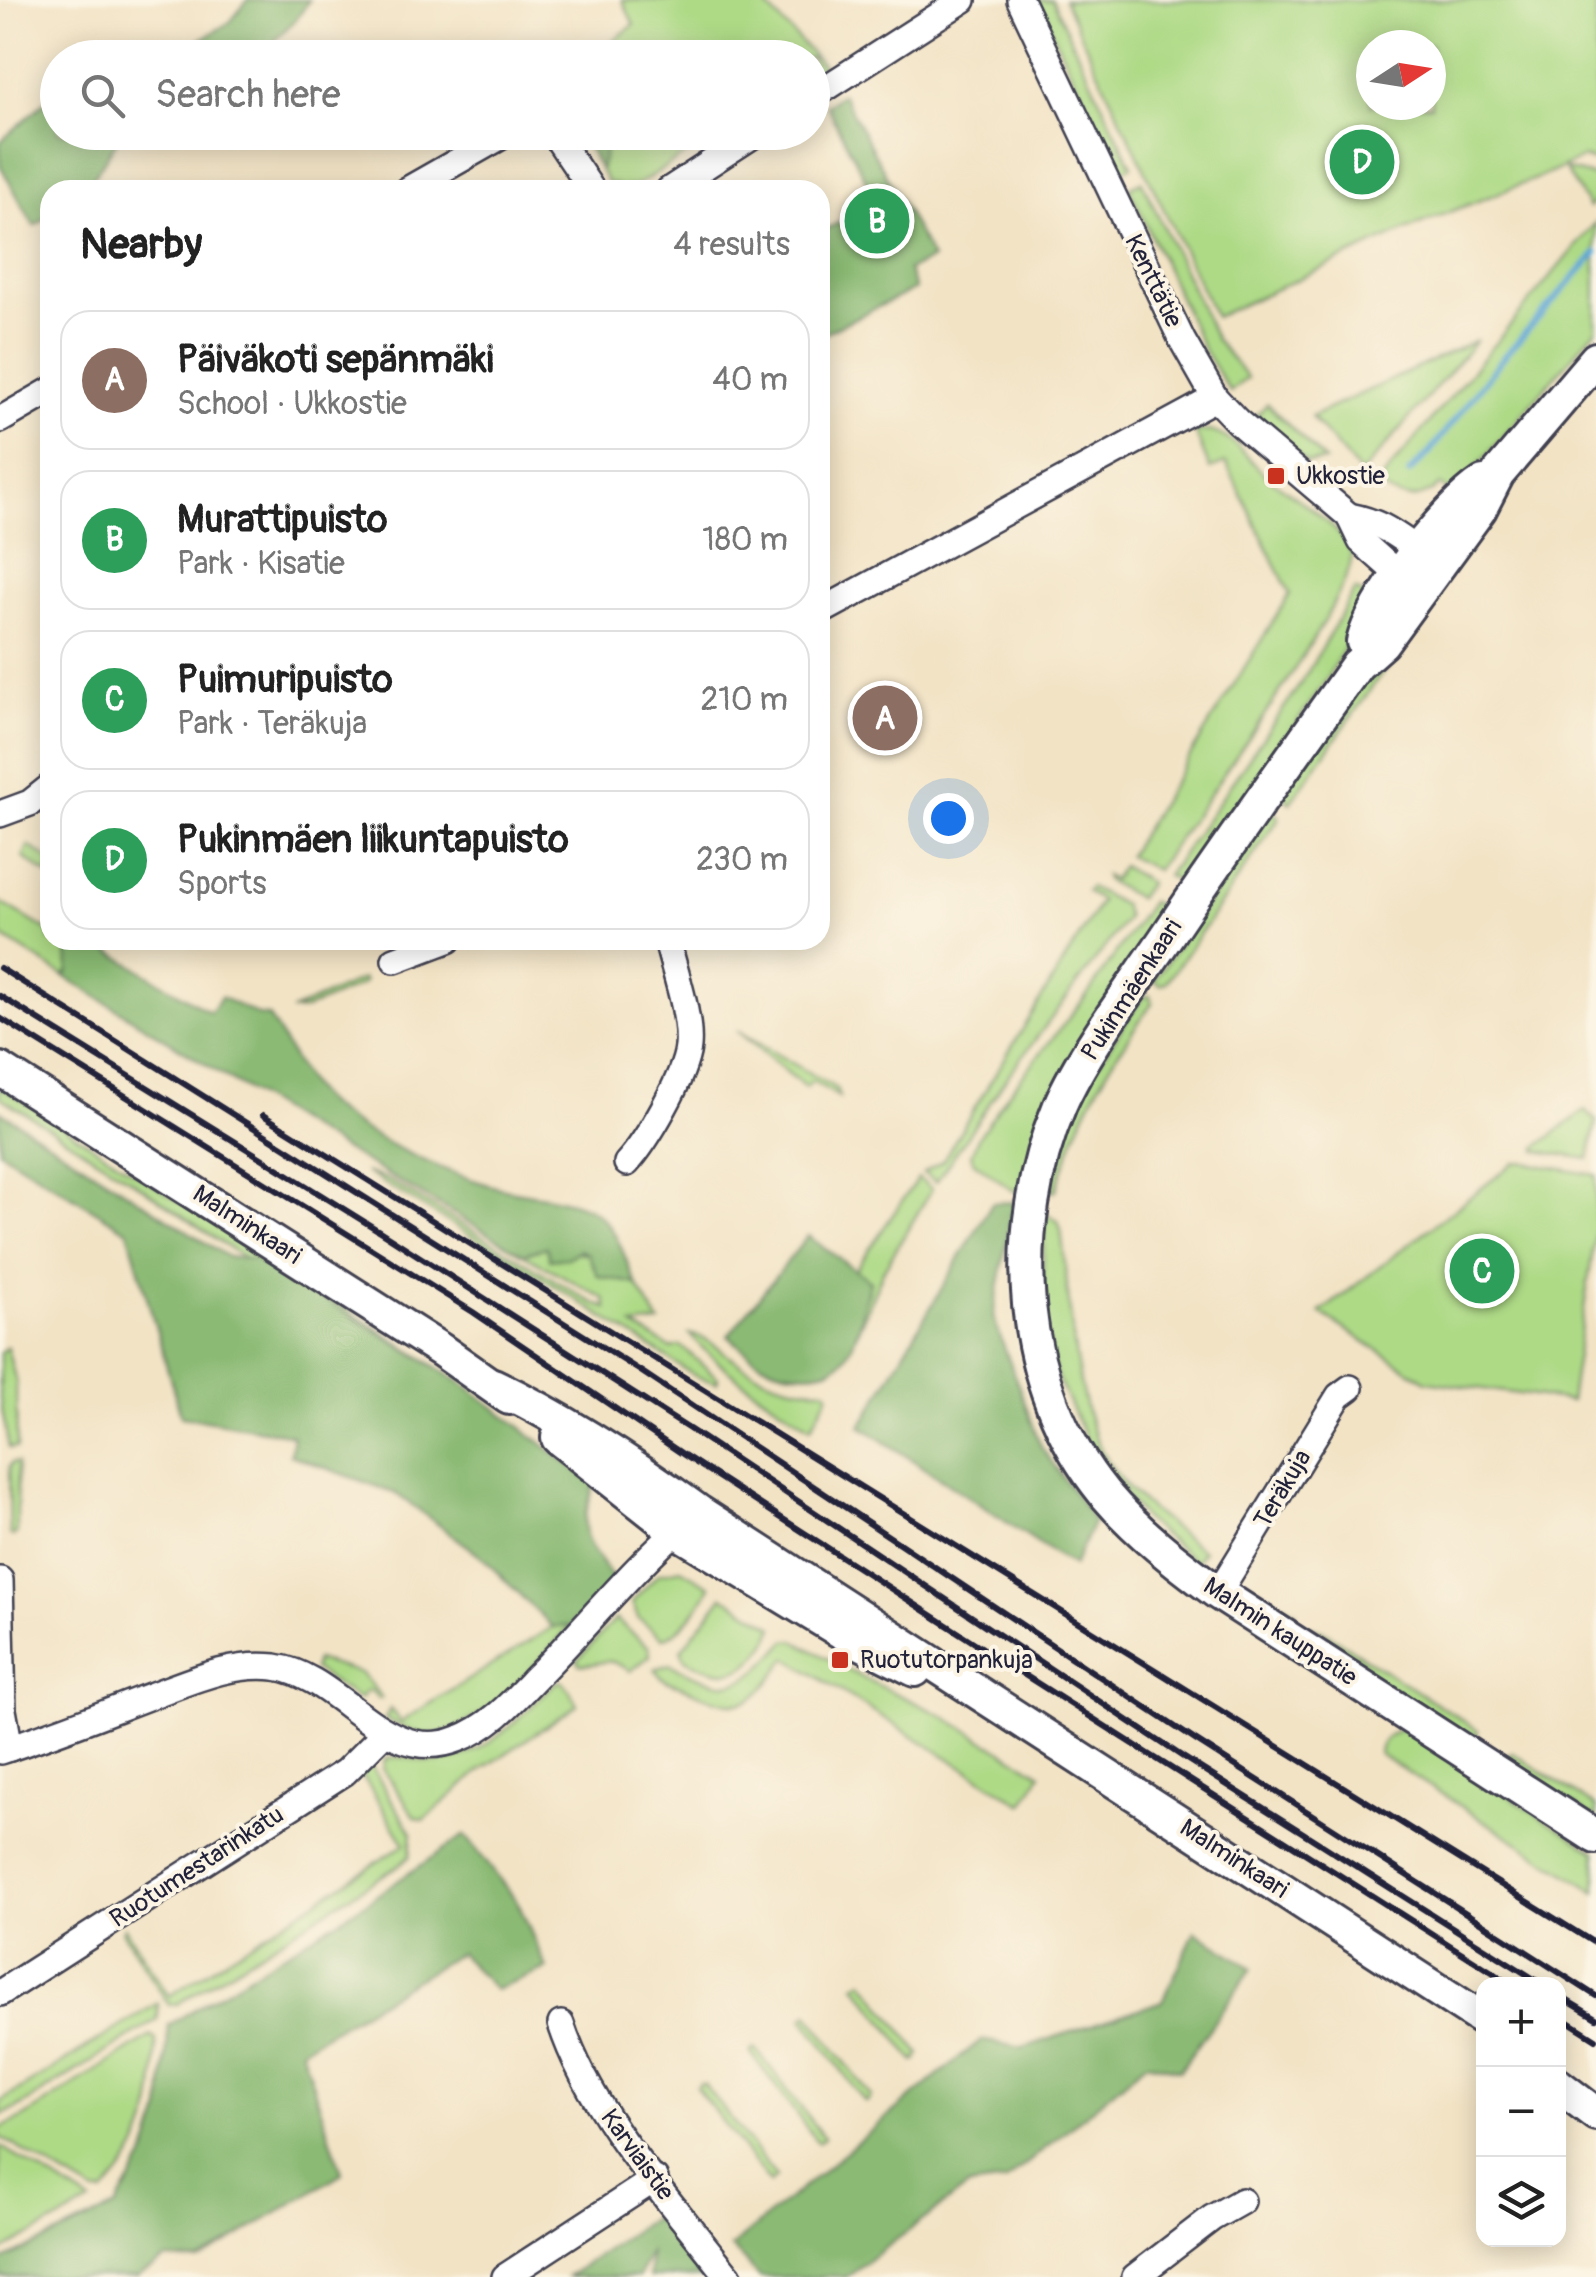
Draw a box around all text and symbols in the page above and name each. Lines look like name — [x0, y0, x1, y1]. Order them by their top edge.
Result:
north arrow — [1356, 30, 1446, 120]
search box — [40, 40, 830, 150]
icon: search — [75, 68, 130, 123]
text: Search here — [155, 71, 341, 119]
pin: D — [1330, 124, 1394, 200]
pin: B — [844, 184, 910, 258]
text: Nearby — [80, 219, 202, 271]
text: 4 results — [673, 225, 790, 265]
street label: Kenttätie — [1117, 229, 1189, 333]
text: Päiväkoti sepänmäki — [177, 336, 493, 384]
text: A — [104, 360, 125, 400]
text: 40 m — [712, 360, 788, 400]
text: School · Ukkostie — [177, 384, 407, 424]
place label: Ukkostie — [1296, 461, 1386, 492]
marker: Ukkostie — [1265, 465, 1287, 487]
text: Murattipuisto — [177, 496, 387, 544]
text: B — [105, 520, 124, 560]
text: 180 m — [702, 520, 788, 560]
text: Park · Kisatie — [177, 544, 345, 584]
text: Puimuripuisto — [177, 656, 393, 704]
text: C — [105, 680, 124, 720]
text: 210 m — [700, 680, 788, 720]
pin: A — [852, 680, 918, 756]
text: Park · Teräkuja — [177, 704, 367, 744]
your location — [923, 793, 974, 844]
text: Pukinmäen liikuntapuisto — [177, 816, 569, 864]
text: D — [104, 840, 125, 880]
text: 230 m — [696, 840, 788, 880]
text: Sports — [177, 864, 267, 904]
street label: Pukinmäenkaari — [1075, 914, 1189, 1066]
street label: Malminkaari — [187, 1178, 307, 1272]
pin: C — [1450, 1234, 1514, 1308]
street label: Teräkuja — [1248, 1444, 1318, 1534]
street label: Malmin kauppatie — [1197, 1571, 1363, 1694]
place label: Ruotutorpankuja — [860, 1645, 1033, 1676]
marker: Ruotutorpankuja — [829, 1649, 851, 1671]
street label: Ruotumestarinkatu — [104, 1799, 290, 1935]
street label: Malminkaari — [1174, 1812, 1294, 1906]
map controls — [1476, 1977, 1566, 2247]
button: + — [1476, 1977, 1566, 2067]
button: − — [1476, 2067, 1566, 2157]
street label: Karviaistie — [593, 2103, 681, 2207]
button: layers — [1476, 2157, 1566, 2247]

